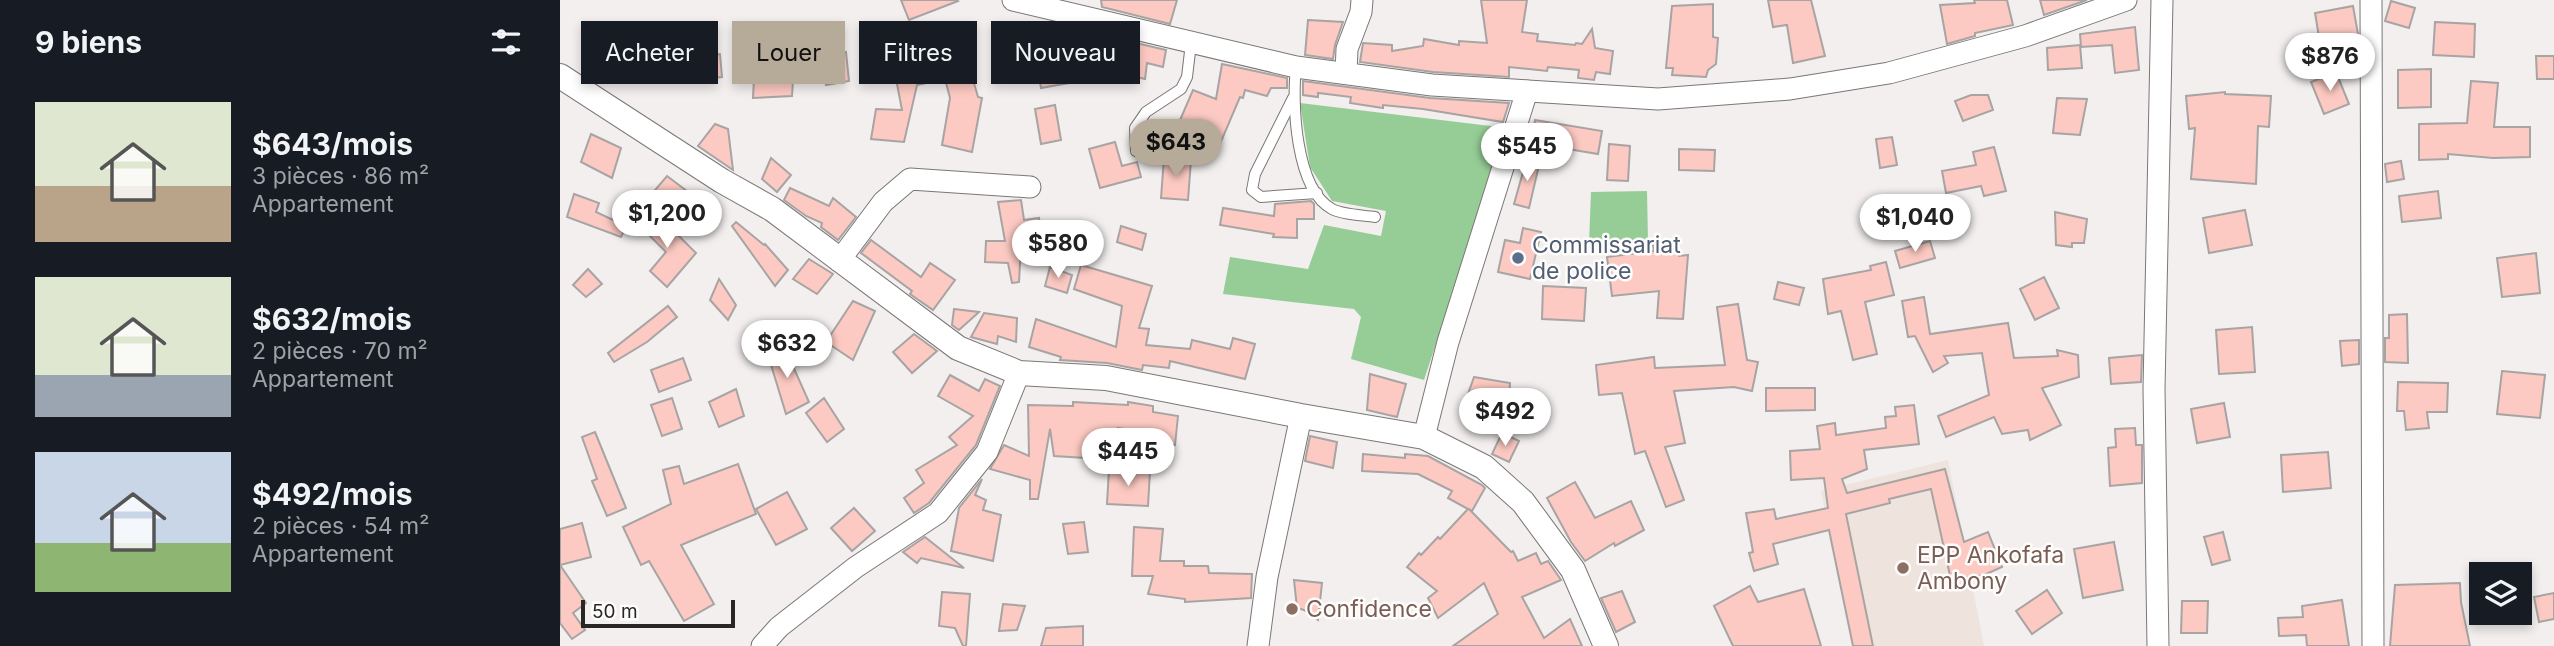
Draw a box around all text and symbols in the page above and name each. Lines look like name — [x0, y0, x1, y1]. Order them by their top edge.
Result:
chip: Acheter — [581, 21, 718, 84]
chip: Louer — [732, 21, 845, 84]
chip: Filtres — [859, 21, 977, 84]
chip: Nouveau — [991, 21, 1140, 84]
icon: filters — [487, 23, 525, 61]
text: 9 biens — [35, 24, 142, 60]
pin: $876 — [2289, 34, 2371, 93]
text: $876 — [2301, 42, 2359, 70]
pin: $643 — [1135, 120, 1217, 179]
pin: $545 — [1486, 124, 1568, 183]
text: $643/mois — [252, 126, 413, 162]
text: $643 — [1146, 128, 1206, 156]
icon: home — [91, 130, 175, 214]
text: $545 — [1497, 132, 1557, 160]
text: 3 pièces · 86 m² — [252, 162, 429, 190]
text: Appartement — [252, 190, 394, 218]
pin: $1,200 — [610, 190, 724, 250]
pin: $1,040 — [1858, 194, 1972, 254]
text: $1,200 — [628, 199, 706, 227]
text: $1,040 — [1876, 203, 1954, 231]
pin: $580 — [1017, 220, 1099, 280]
text: $580 — [1028, 229, 1088, 257]
place label: Commissariat de police — [1532, 231, 1681, 285]
marker: Commissariat de police — [1510, 250, 1526, 266]
text: $632/mois — [252, 301, 412, 337]
icon: home — [91, 305, 175, 389]
pin: $632 — [746, 320, 828, 380]
text: $632 — [757, 329, 817, 357]
text: 2 pièces · 70 m² — [252, 337, 428, 365]
text: Appartement — [252, 365, 394, 393]
pin: $492 — [1464, 388, 1546, 448]
text: $492 — [1475, 397, 1535, 425]
pin: $445 — [1087, 428, 1169, 488]
text: $445 — [1098, 437, 1158, 465]
text: $492/mois — [252, 476, 413, 512]
icon: home — [91, 480, 175, 564]
text: 2 pièces · 54 m² — [252, 512, 429, 540]
text: Appartement — [252, 540, 394, 568]
place label: EPP Ankofafa Ambony — [1917, 541, 2064, 595]
marker: EPP Ankofafa Ambony — [1895, 560, 1911, 576]
map controls — [2469, 562, 2532, 625]
button: layers — [2469, 562, 2532, 625]
place label: Confidence — [1306, 595, 1432, 623]
scale bar — [581, 597, 735, 629]
text: 50 m — [592, 600, 638, 623]
marker: Confidence — [1284, 601, 1300, 617]

